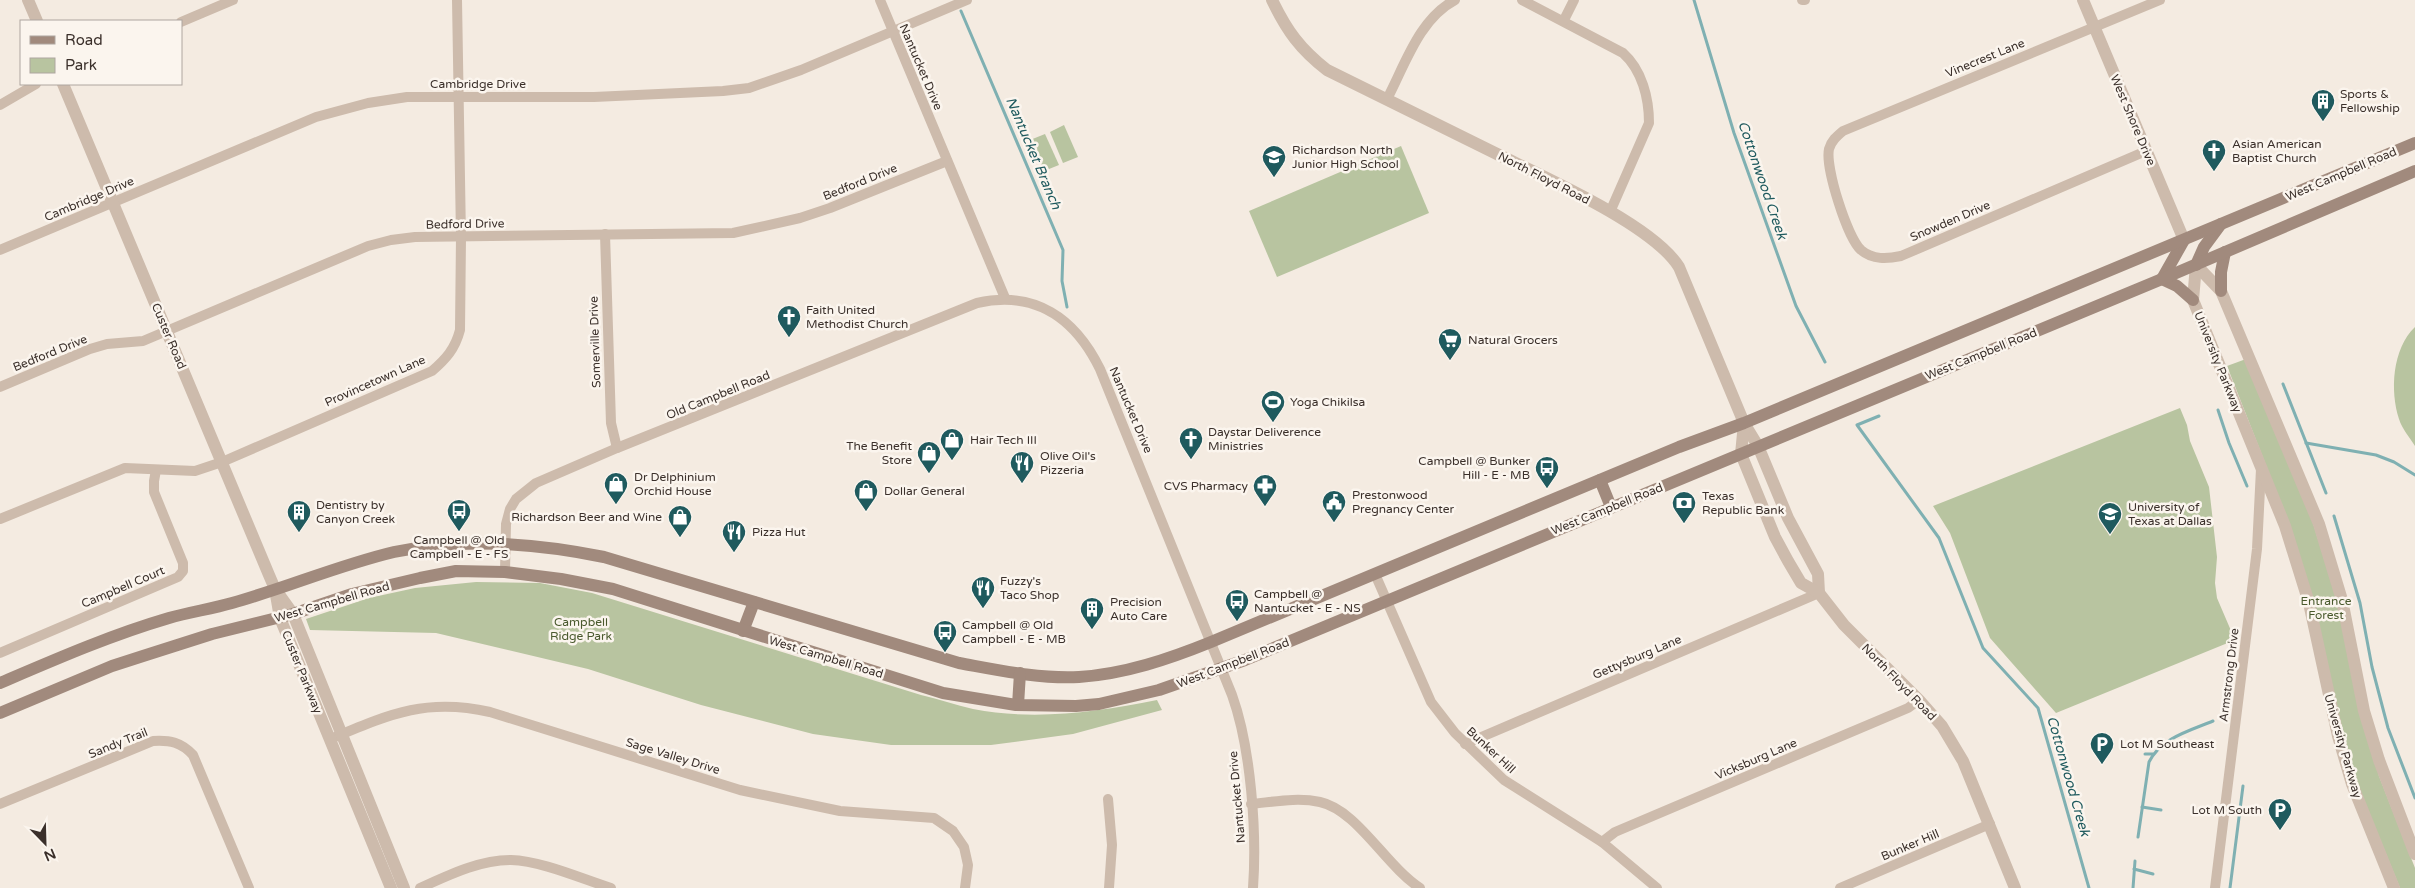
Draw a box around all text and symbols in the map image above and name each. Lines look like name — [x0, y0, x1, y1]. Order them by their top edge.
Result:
legend — [20, 20, 182, 85]
street label: Nantucket Drive — [897, 22, 946, 112]
text: Road — [65, 31, 103, 49]
street label: Vinecrest Lane — [1943, 36, 2027, 80]
text: Park — [65, 56, 97, 74]
street label: West Shore Drive — [2107, 72, 2159, 168]
street label: Cambridge Drive — [430, 77, 526, 91]
place label: Sports & Fellowship — [2340, 87, 2400, 115]
building icon: Sports & Fellowship — [2310, 88, 2336, 122]
water label: Nantucket Branch — [1002, 94, 1065, 212]
water label: Cottonwood Creek — [1734, 119, 1791, 243]
place label: Asian American Baptist Church — [2232, 137, 2322, 165]
church icon: Asian American Baptist Church — [2201, 138, 2227, 172]
place label: Richardson North Junior High School — [1292, 143, 1399, 171]
school or university icon: Richardson North Junior High School — [1261, 144, 1287, 178]
street label: West Campbell Road — [2283, 144, 2399, 204]
street label: North Floyd Road — [1496, 149, 1592, 207]
street label: Bedford Drive — [821, 161, 899, 203]
street label: Cambridge Drive — [42, 174, 136, 224]
street label: Snowden Drive — [1908, 198, 1992, 244]
street label: Bedford Drive — [425, 216, 505, 232]
street label: Somerville Drive — [586, 296, 604, 388]
street label: Custer Road — [149, 301, 189, 371]
place label: Faith United Methodist Church — [806, 303, 908, 331]
church icon: Faith United Methodist Church — [776, 304, 802, 338]
street label: University Parkway — [2191, 309, 2245, 415]
street label: West Campbell Road — [1923, 325, 2039, 383]
supermarket icon: Natural Grocers — [1437, 327, 1463, 361]
street label: Bedford Drive — [11, 332, 89, 374]
place label: Natural Grocers — [1468, 333, 1558, 347]
street label: Provincetown Lane — [322, 352, 428, 410]
street label: Nantucket Drive — [1107, 365, 1156, 455]
street label: Old Campbell Road — [664, 368, 772, 422]
sports icon: Yoga Chikilsa — [1260, 389, 1286, 423]
place label: Yoga Chikilsa — [1290, 395, 1365, 409]
place label: Daystar Deliverence Ministries — [1208, 425, 1321, 453]
church icon: Daystar Deliverence Ministries — [1178, 426, 1204, 460]
shop icon: Hair Tech III — [939, 427, 965, 461]
place label: Hair Tech III — [970, 433, 1037, 447]
place label: The Benefit Store — [846, 439, 912, 467]
shop icon: The Benefit Store — [916, 440, 942, 474]
place label: Olive Oil's Pizzeria — [1040, 449, 1096, 477]
restaurant icon: Olive Oil's Pizzeria — [1009, 450, 1035, 484]
place label: Campbell @ Bunker Hill - E - MB — [1418, 454, 1530, 482]
bus stop icon: Campbell @ Bunker Hill - E - MB — [1534, 455, 1560, 489]
place label: Dr Delphinium Orchid House — [634, 470, 716, 498]
shop icon: Dr Delphinium Orchid House — [603, 471, 629, 505]
pharmacy icon: CVS Pharmacy — [1252, 473, 1278, 507]
shop icon: Dollar General — [853, 478, 879, 512]
place label: CVS Pharmacy — [1164, 479, 1249, 493]
street label: West Campbell Road — [1549, 480, 1665, 538]
place label: Dollar General — [884, 484, 965, 498]
place label: Prestonwood Pregnancy Center — [1352, 488, 1454, 516]
public building icon: Prestonwood Pregnancy Center — [1321, 489, 1347, 523]
place label: Texas Republic Bank — [1702, 489, 1785, 517]
bank icon: Texas Republic Bank — [1671, 490, 1697, 524]
place label: Dentistry by Canyon Creek — [316, 498, 396, 526]
bus stop icon: Campbell @ Old Campbell - E - FS — [446, 498, 472, 532]
building icon: Dentistry by Canyon Creek — [286, 499, 312, 533]
place label: University of Texas at Dallas — [2128, 500, 2212, 528]
school or university icon: University of Texas at Dallas — [2097, 501, 2123, 535]
shop icon: Richardson Beer and Wine — [667, 504, 693, 538]
place label: Richardson Beer and Wine — [511, 510, 662, 524]
restaurant icon: Pizza Hut — [721, 519, 747, 553]
place label: Pizza Hut — [752, 525, 806, 539]
place label: Campbell @ Old Campbell - E - FS — [410, 533, 508, 561]
street label: Campbell Court — [79, 563, 167, 611]
place label: Fuzzy's Taco Shop — [1000, 574, 1059, 602]
restaurant icon: Fuzzy's Taco Shop — [970, 575, 996, 609]
street label: West Campbell Road — [273, 579, 391, 625]
place label: Campbell @ Nantucket - E - NS — [1254, 587, 1361, 615]
bus stop icon: Campbell @ Nantucket - E - NS — [1224, 588, 1250, 622]
park label: Entrance Forest — [2300, 594, 2352, 622]
place label: Precision Auto Care — [1110, 595, 1168, 623]
building icon: Precision Auto Care — [1079, 596, 1105, 630]
park label: Campbell Ridge Park — [550, 615, 613, 643]
place label: Campbell @ Old Campbell - E - MB — [962, 618, 1066, 646]
bus stop icon: Campbell @ Old Campbell - E - MB — [932, 619, 958, 653]
street label: Armstrong Drive — [2216, 627, 2242, 723]
street label: Custer Parkway — [279, 628, 325, 716]
street label: Gettysburg Lane — [1591, 632, 1684, 682]
street label: West Campbell Road — [767, 633, 885, 681]
street label: West Campbell Road — [1175, 635, 1291, 691]
street label: North Floyd Road — [1859, 641, 1939, 723]
street label: University Parkway — [2321, 692, 2365, 800]
water label: Cottonwood Creek — [2043, 714, 2094, 839]
street label: Bunker Hill — [1464, 724, 1518, 776]
street label: Sandy Trail — [86, 725, 150, 761]
parking icon: Lot M Southeast — [2089, 731, 2115, 765]
street label: Sage Valley Drive — [624, 735, 722, 777]
street label: Vicksburg Lane — [1713, 735, 1799, 783]
place label: Lot M Southeast — [2120, 737, 2215, 751]
street label: Nantucket Drive — [1226, 750, 1248, 844]
parking icon: Lot M South — [2267, 797, 2293, 831]
place label: Lot M South — [2192, 803, 2262, 817]
north arrow — [20, 818, 70, 868]
street label: Bunker Hill — [1879, 827, 1941, 863]
text: N — [41, 844, 58, 865]

